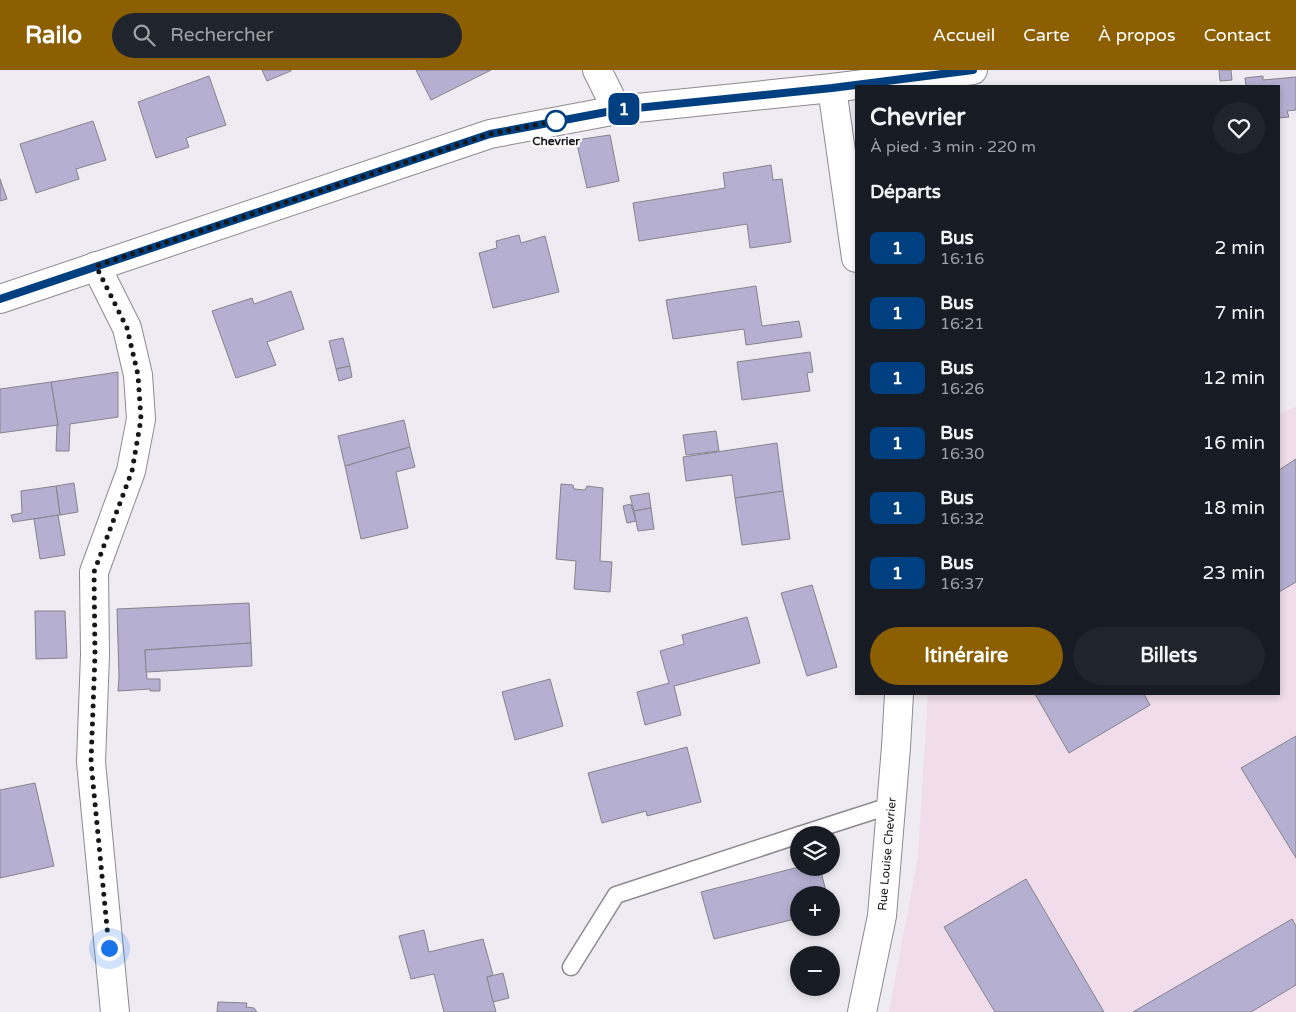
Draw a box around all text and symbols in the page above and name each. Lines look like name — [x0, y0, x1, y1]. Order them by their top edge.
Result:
search box — [112, 13, 462, 58]
text: Railo — [25, 21, 82, 50]
icon: search — [130, 21, 158, 49]
text: Rechercher — [170, 24, 274, 46]
text: Accueil — [933, 24, 995, 46]
text: Carte — [1023, 24, 1070, 46]
text: À propos — [1098, 24, 1176, 46]
text: Contact — [1204, 24, 1271, 46]
line badge: 1 — [608, 93, 640, 125]
text: 1 — [618, 98, 630, 120]
button: heart — [1213, 102, 1265, 154]
text: Chevrier — [870, 103, 965, 132]
marker: Chevrier — [545, 110, 567, 132]
place label: Chevrier — [532, 134, 580, 148]
text: À pied · 3 min · 220 m — [870, 137, 1036, 157]
text: Départs — [870, 181, 941, 203]
text: Bus — [940, 227, 974, 249]
text: 1 — [892, 237, 903, 259]
text: 2 min — [1214, 237, 1265, 259]
text: 16:16 — [940, 249, 984, 269]
text: Bus — [940, 292, 974, 314]
text: 1 — [892, 302, 903, 324]
text: 7 min — [1214, 302, 1265, 324]
text: 16:21 — [940, 314, 984, 334]
text: Bus — [940, 357, 974, 379]
text: 1 — [892, 367, 903, 389]
text: 12 min — [1202, 367, 1265, 389]
text: 16:26 — [940, 379, 984, 399]
text: Bus — [940, 422, 974, 444]
text: 1 — [892, 432, 903, 454]
text: 16 min — [1202, 432, 1265, 454]
text: 16:30 — [940, 444, 984, 464]
text: Bus — [940, 487, 974, 509]
text: 1 — [892, 497, 903, 519]
text: 18 min — [1202, 497, 1265, 519]
text: 16:32 — [940, 509, 984, 529]
text: Bus — [940, 552, 974, 574]
text: 1 — [892, 562, 903, 584]
text: 23 min — [1202, 562, 1265, 584]
text: 16:37 — [940, 574, 984, 594]
button: Itinéraire — [870, 627, 1063, 685]
button: Billets — [1073, 627, 1265, 685]
street label: Rue Louise Chevrier — [875, 796, 899, 911]
map controls — [790, 826, 840, 996]
button: layers — [790, 826, 840, 876]
button: + — [790, 886, 840, 936]
your location — [97, 936, 122, 961]
button: − — [790, 946, 840, 996]

